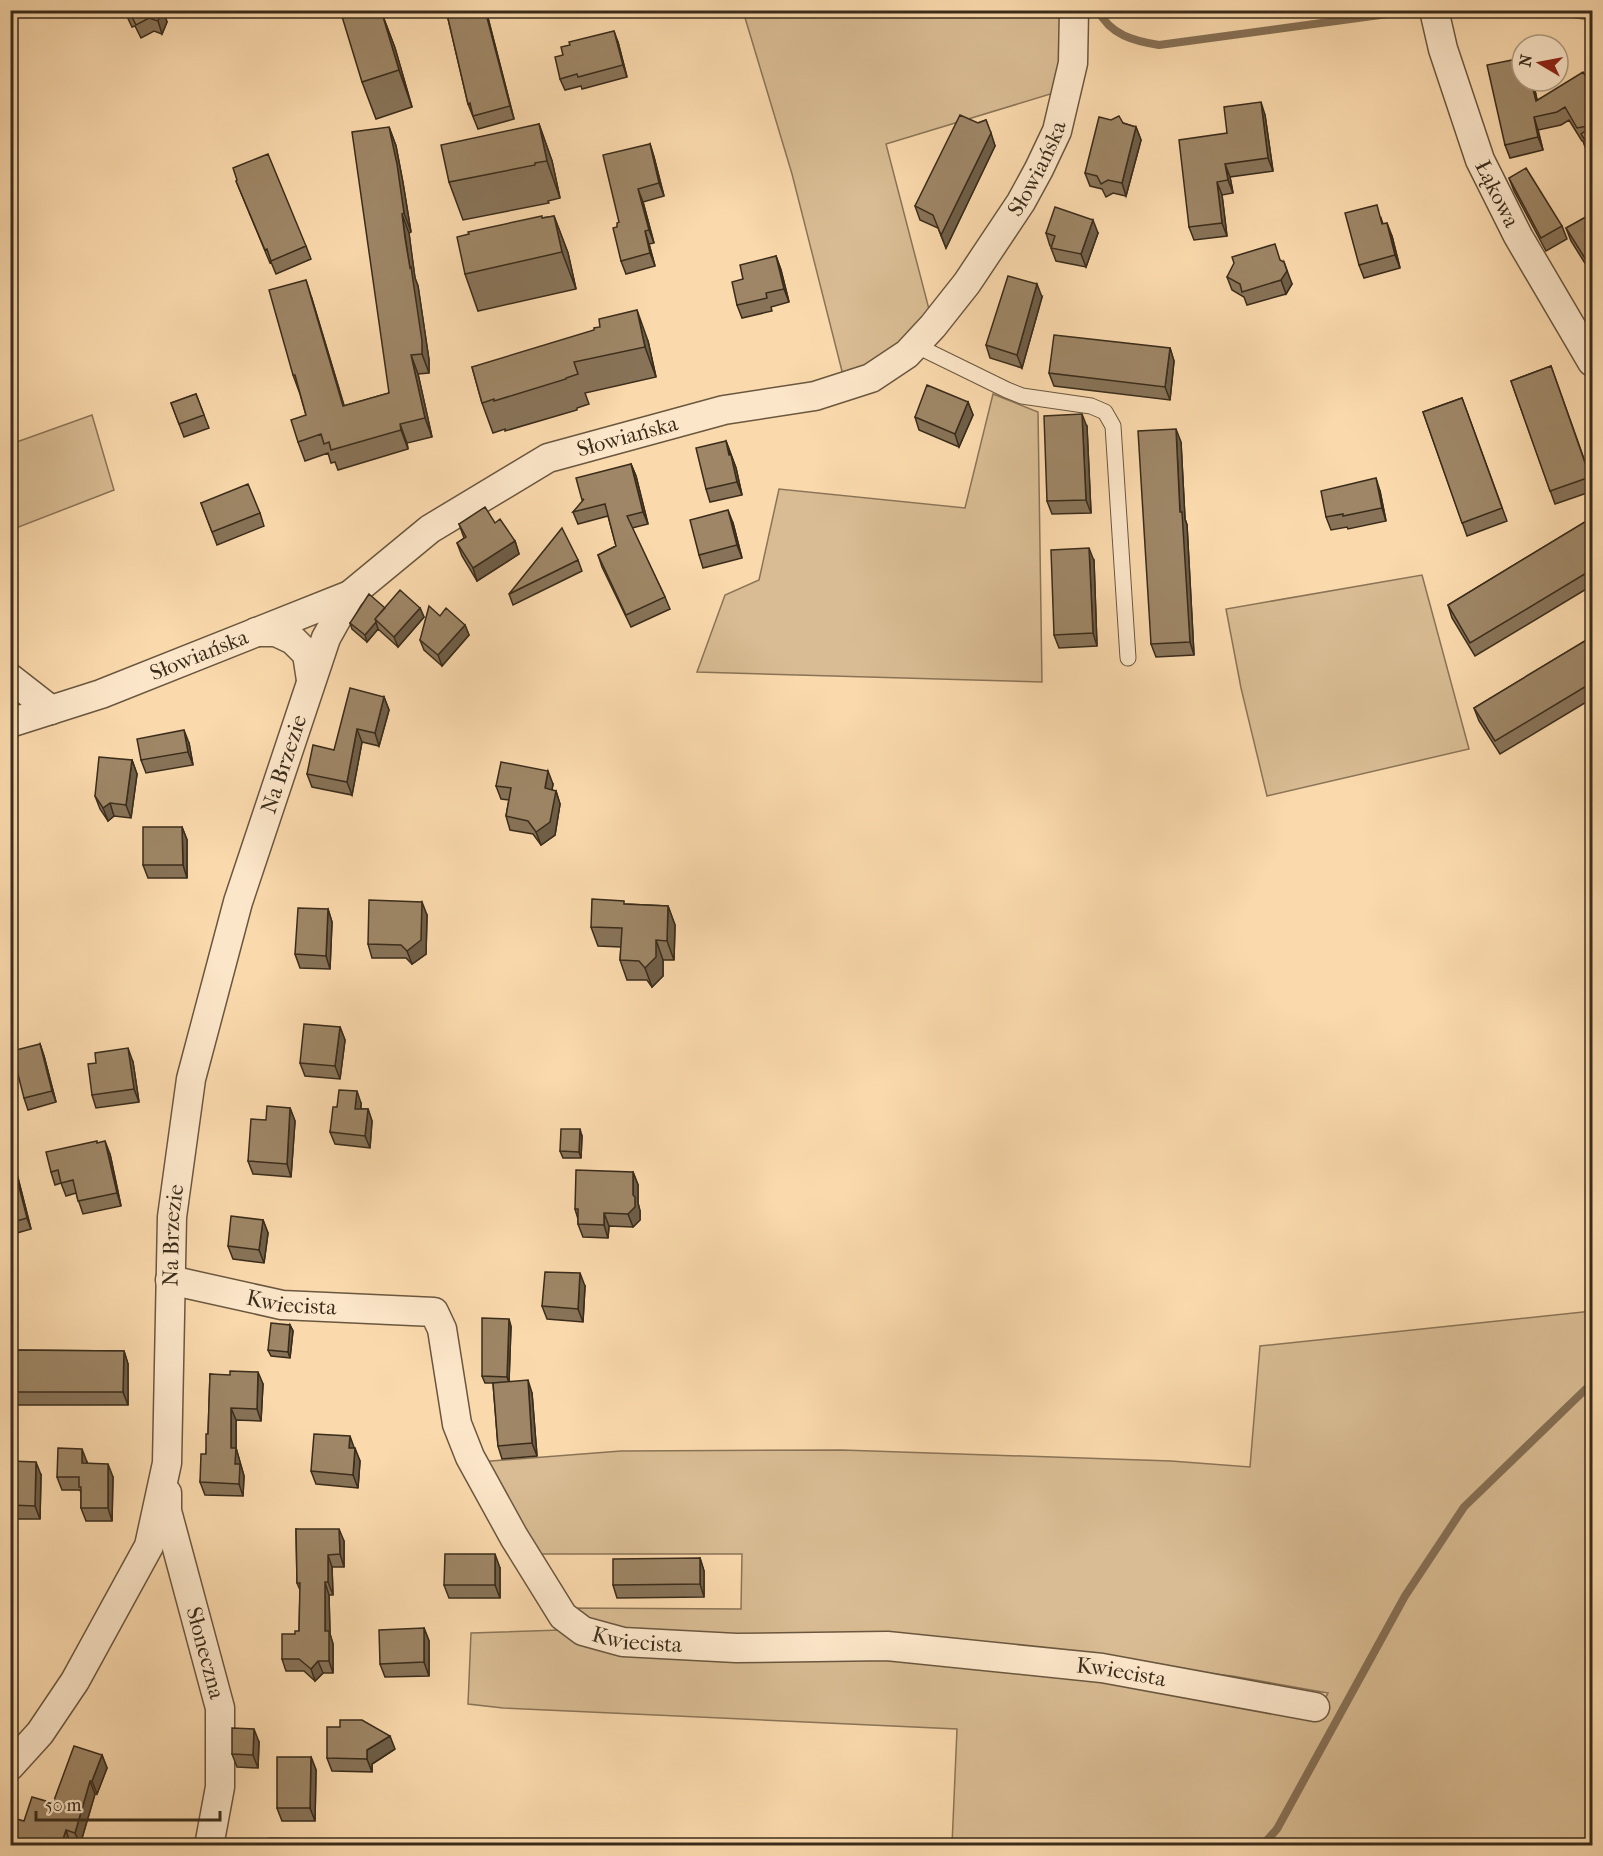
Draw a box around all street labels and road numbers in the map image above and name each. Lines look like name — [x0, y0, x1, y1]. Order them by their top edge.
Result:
street label: Słowiańska — [1002, 118, 1072, 221]
street label: Łąkowa — [1469, 156, 1525, 232]
street label: Słowiańska — [574, 410, 681, 463]
street label: Słowiańska — [146, 624, 253, 686]
street label: Na Brzezie — [255, 711, 313, 817]
street label: Na Brzezie — [158, 1182, 189, 1287]
street label: Kwiecista — [244, 1284, 338, 1321]
street label: Słoneczna — [180, 1604, 230, 1703]
street label: Kwiecista — [589, 1621, 684, 1658]
street label: Kwiecista — [1075, 1652, 1169, 1693]

